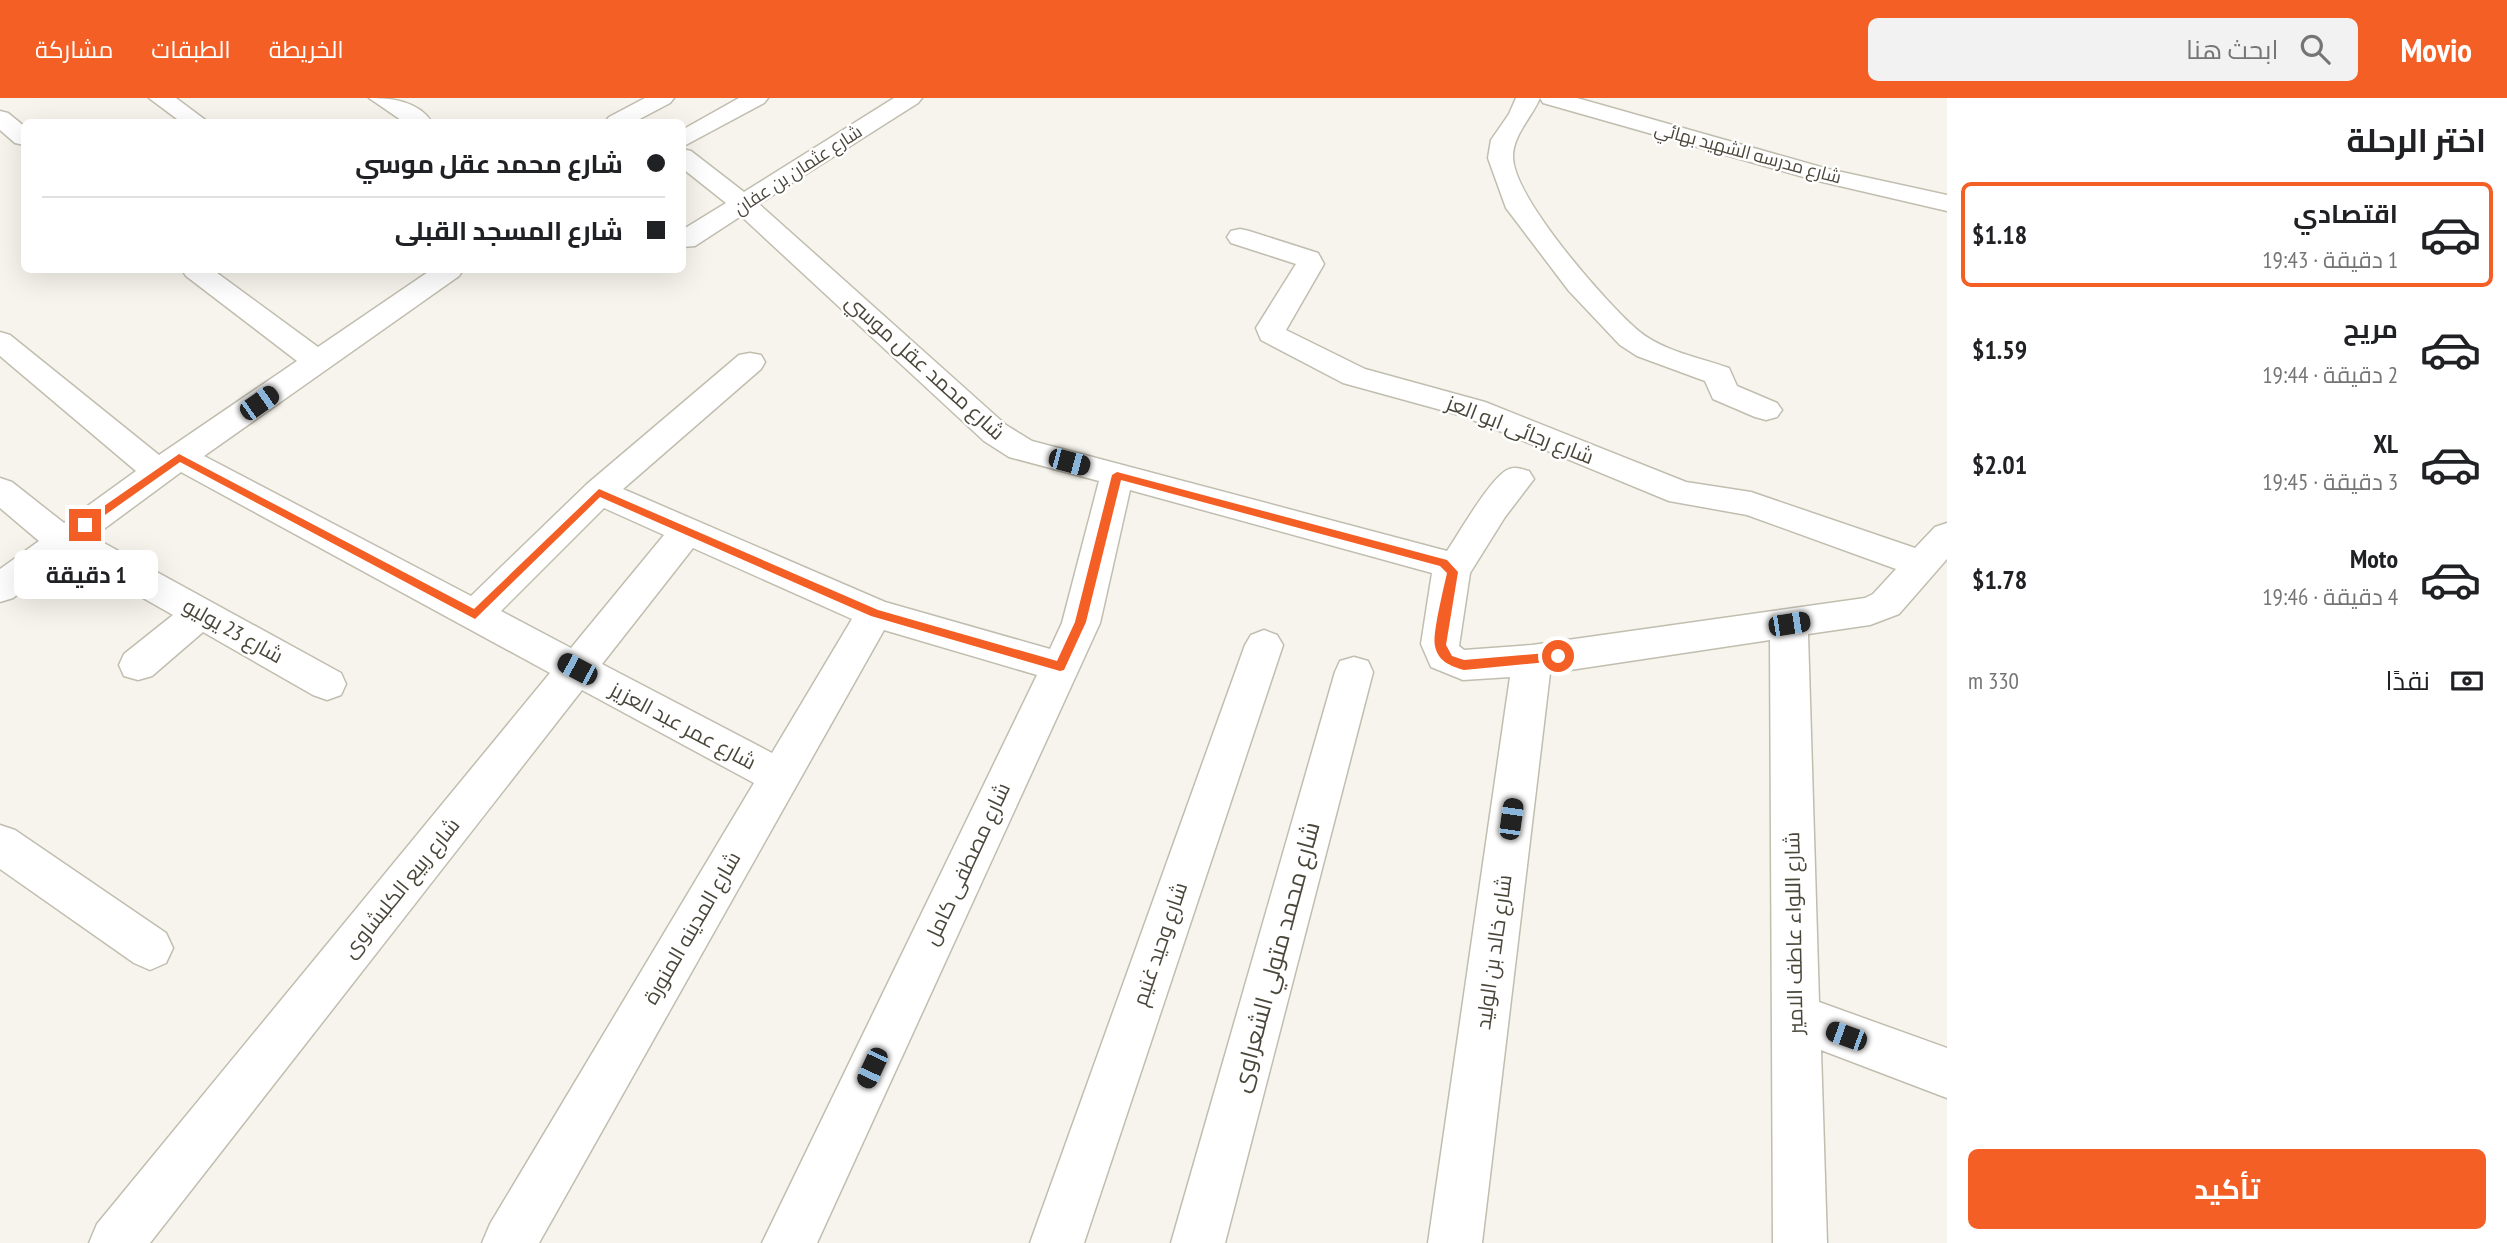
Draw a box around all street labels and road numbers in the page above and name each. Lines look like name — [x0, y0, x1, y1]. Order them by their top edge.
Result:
street label: شارع مدرسه الشهيد بهائي — [1651, 117, 1844, 191]
street label: شارع عثمان بن عفان — [729, 119, 867, 221]
street label: شارع محمد عقل موسي — [839, 288, 1011, 447]
street label: شارع رجائى ابو العز — [1441, 389, 1598, 471]
street label: شارع 23 يوليو — [178, 592, 288, 670]
street label: شارع عمر عبد العزيز — [604, 675, 761, 776]
street label: شارع مصطفى كامل — [917, 778, 1017, 950]
street label: شارع ربيع الكلبشاوى — [336, 812, 466, 964]
street label: شارع محمد متولي الشعراوى — [1224, 818, 1330, 1097]
street label: شارع اللواء عاطف الامير — [1778, 831, 1810, 1036]
street label: شارع المدينه المنورة — [637, 847, 747, 1009]
street label: شارع خالد بن الوليد — [1469, 873, 1519, 1031]
street label: شارع وحيد غنيم — [1126, 879, 1194, 1009]

